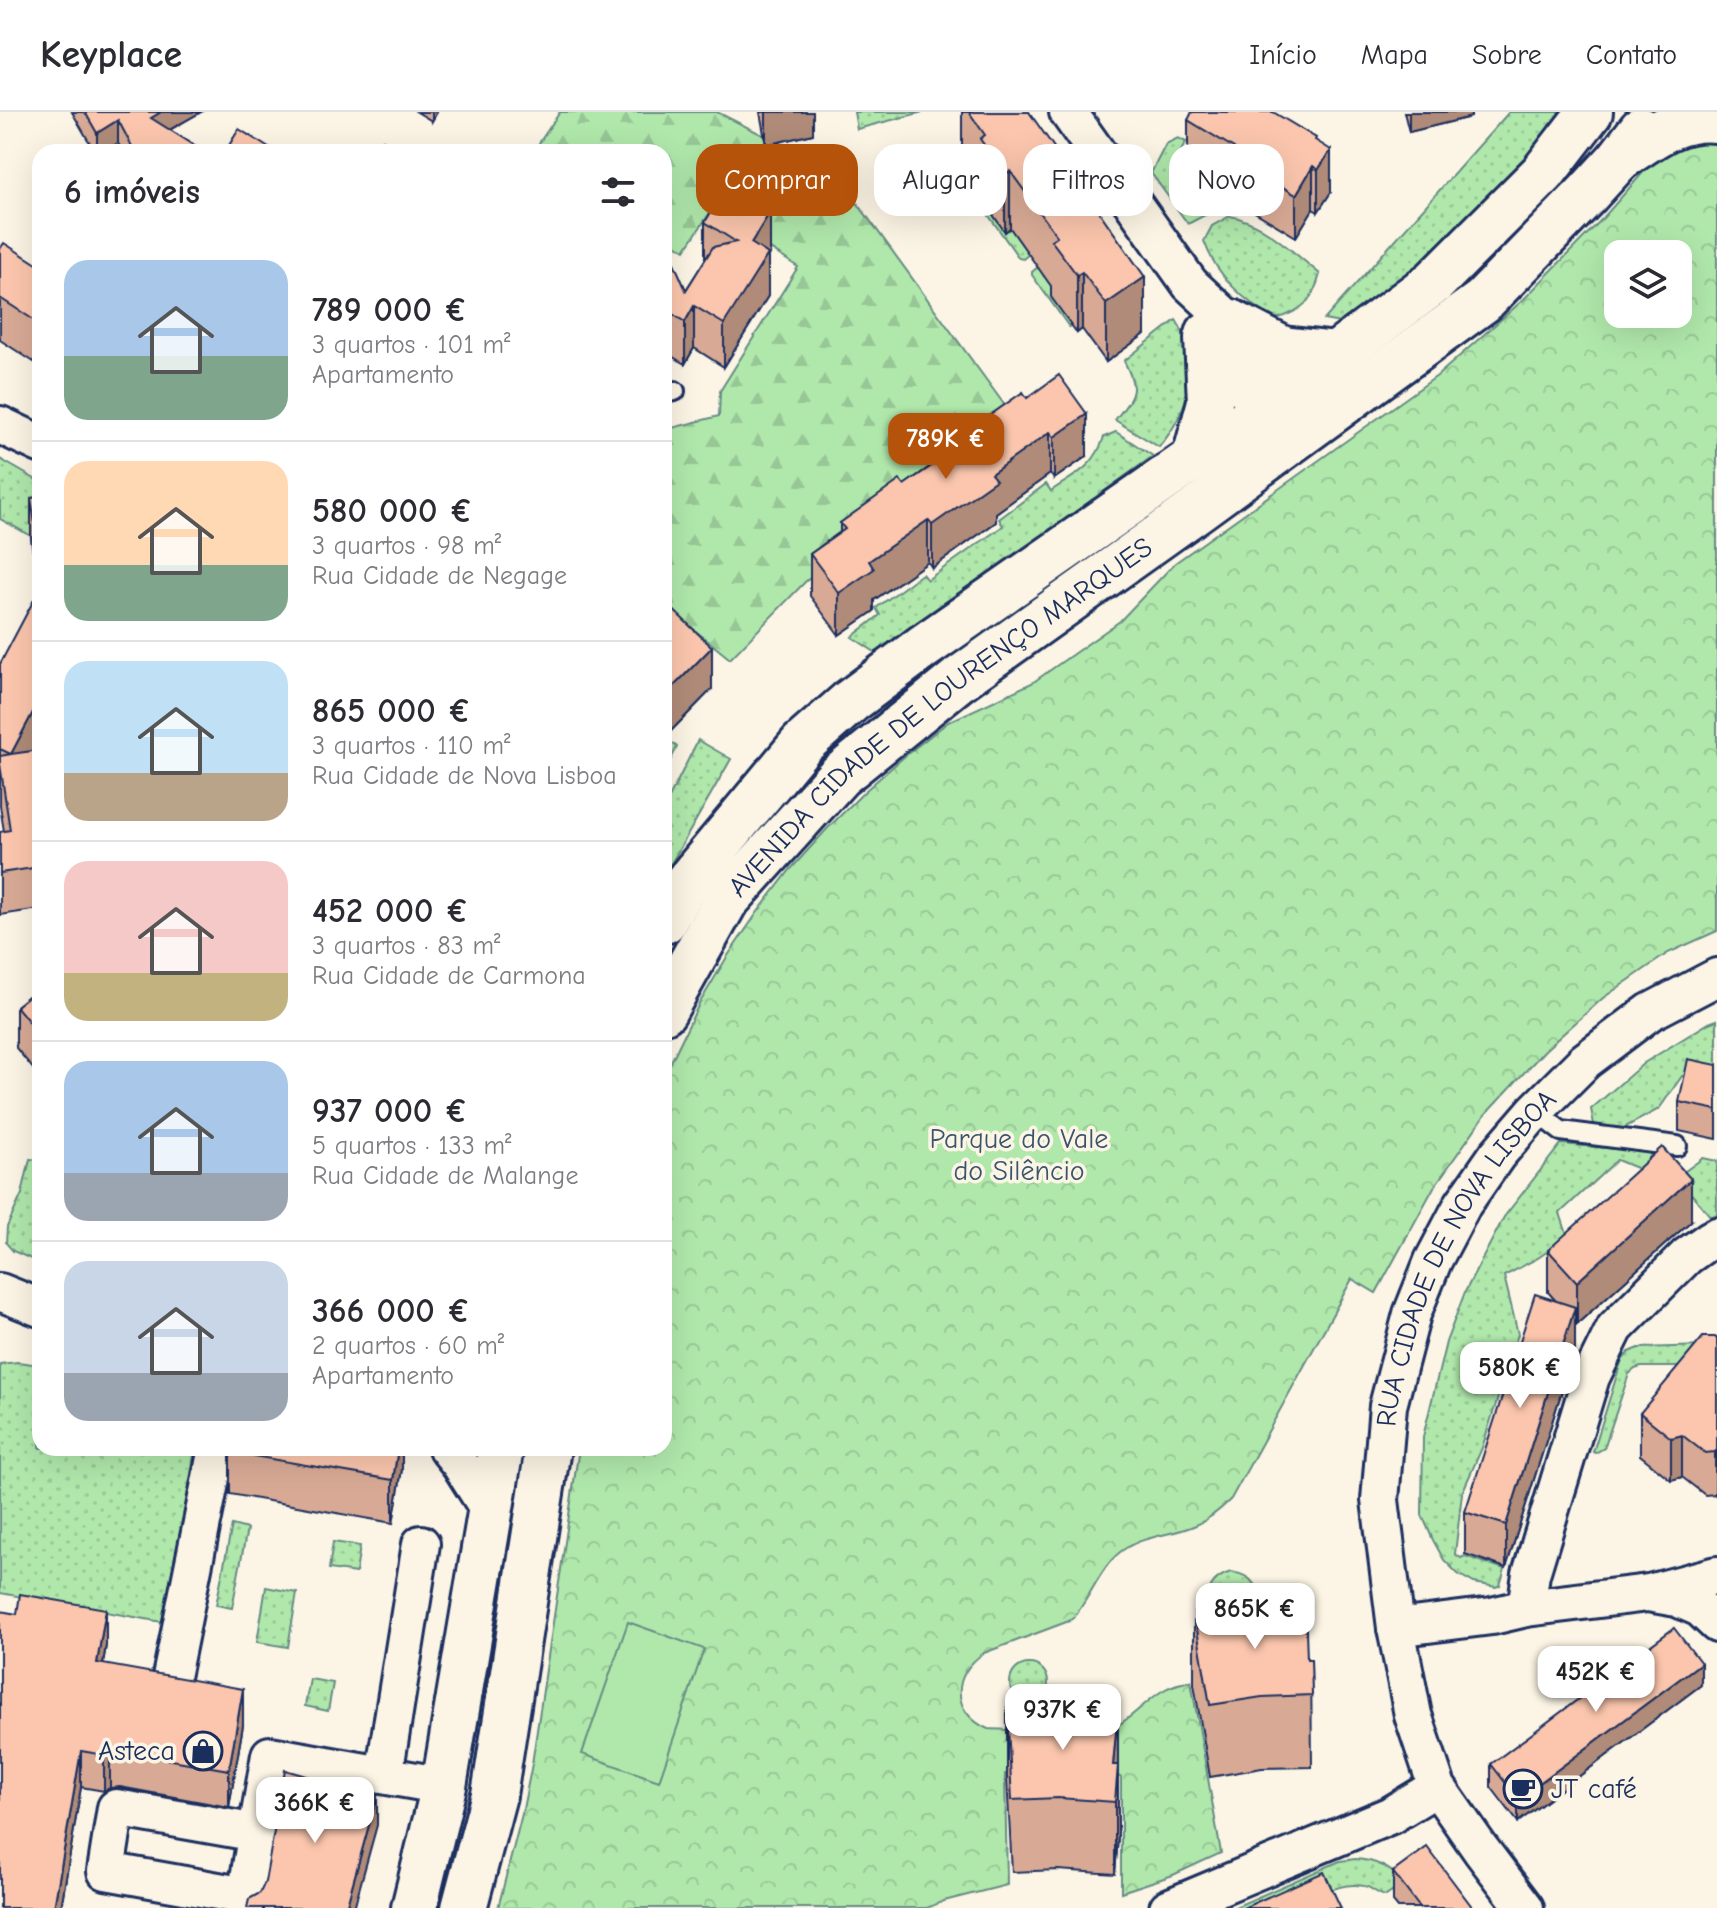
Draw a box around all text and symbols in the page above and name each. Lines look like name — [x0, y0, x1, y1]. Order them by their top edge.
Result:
text: Keyplace — [40, 33, 182, 77]
text: Início — [1249, 39, 1317, 71]
text: Mapa — [1361, 39, 1428, 71]
text: Sobre — [1472, 39, 1542, 71]
text: Contato — [1586, 39, 1677, 71]
chip: Comprar — [696, 144, 858, 216]
chip: Alugar — [874, 144, 1007, 216]
chip: Filtros — [1023, 144, 1153, 216]
chip: Novo — [1169, 144, 1284, 216]
icon: filters — [596, 170, 640, 214]
text: 6 imóveis — [64, 172, 200, 212]
map controls — [1604, 240, 1692, 328]
button: layers — [1604, 240, 1692, 328]
text: 789 000 € — [312, 290, 467, 330]
icon: home — [128, 292, 224, 388]
text: 3 quartos · 101 m² — [312, 330, 510, 360]
text: Apartamento — [312, 360, 454, 390]
pin: 789K € — [881, 413, 1011, 481]
text: 789K € — [906, 424, 986, 454]
text: 580 000 € — [312, 491, 473, 531]
icon: home — [128, 493, 224, 589]
text: 3 quartos · 98 m² — [312, 531, 501, 561]
street label: AVENIDA CIDADE DE LOURENÇO MARQUES — [722, 531, 1158, 903]
text: Rua Cidade de Negage — [312, 561, 567, 591]
text: 865 000 € — [312, 691, 471, 731]
icon: home — [128, 693, 224, 789]
text: 3 quartos · 110 m² — [312, 731, 510, 761]
text: Rua Cidade de Nova Lisboa — [312, 761, 617, 791]
text: 452 000 € — [312, 891, 469, 931]
icon: home — [128, 893, 224, 989]
text: 3 quartos · 83 m² — [312, 931, 501, 961]
text: Rua Cidade de Carmona — [312, 961, 586, 991]
street label: RUA CIDADE DE NOVA LISBOA — [1370, 1083, 1563, 1428]
text: 937 000 € — [312, 1091, 468, 1131]
icon: home — [128, 1093, 224, 1189]
park label: Parque do Vale do Silêncio — [930, 1123, 1108, 1187]
text: 5 quartos · 133 m² — [312, 1131, 512, 1161]
text: Rua Cidade de Malange — [312, 1161, 578, 1191]
text: 366 000 € — [312, 1291, 470, 1331]
icon: home — [128, 1293, 224, 1389]
text: 2 quartos · 60 m² — [312, 1331, 504, 1361]
pin: 580K € — [1455, 1342, 1585, 1410]
text: 580K € — [1478, 1353, 1562, 1383]
text: Apartamento — [312, 1361, 454, 1391]
pin: 865K € — [1190, 1583, 1320, 1651]
text: 865K € — [1214, 1594, 1296, 1624]
pin: 452K € — [1531, 1646, 1661, 1714]
text: 452K € — [1556, 1657, 1636, 1687]
pin: 937K € — [998, 1684, 1128, 1752]
text: 937K € — [1023, 1695, 1103, 1725]
shop icon: Asteca — [182, 1730, 224, 1772]
place label: Asteca — [98, 1735, 175, 1767]
cafe icon: JT café — [1502, 1768, 1544, 1810]
place label: JT café — [1551, 1773, 1637, 1805]
pin: 366K € — [250, 1777, 380, 1845]
text: 366K € — [274, 1788, 356, 1818]

